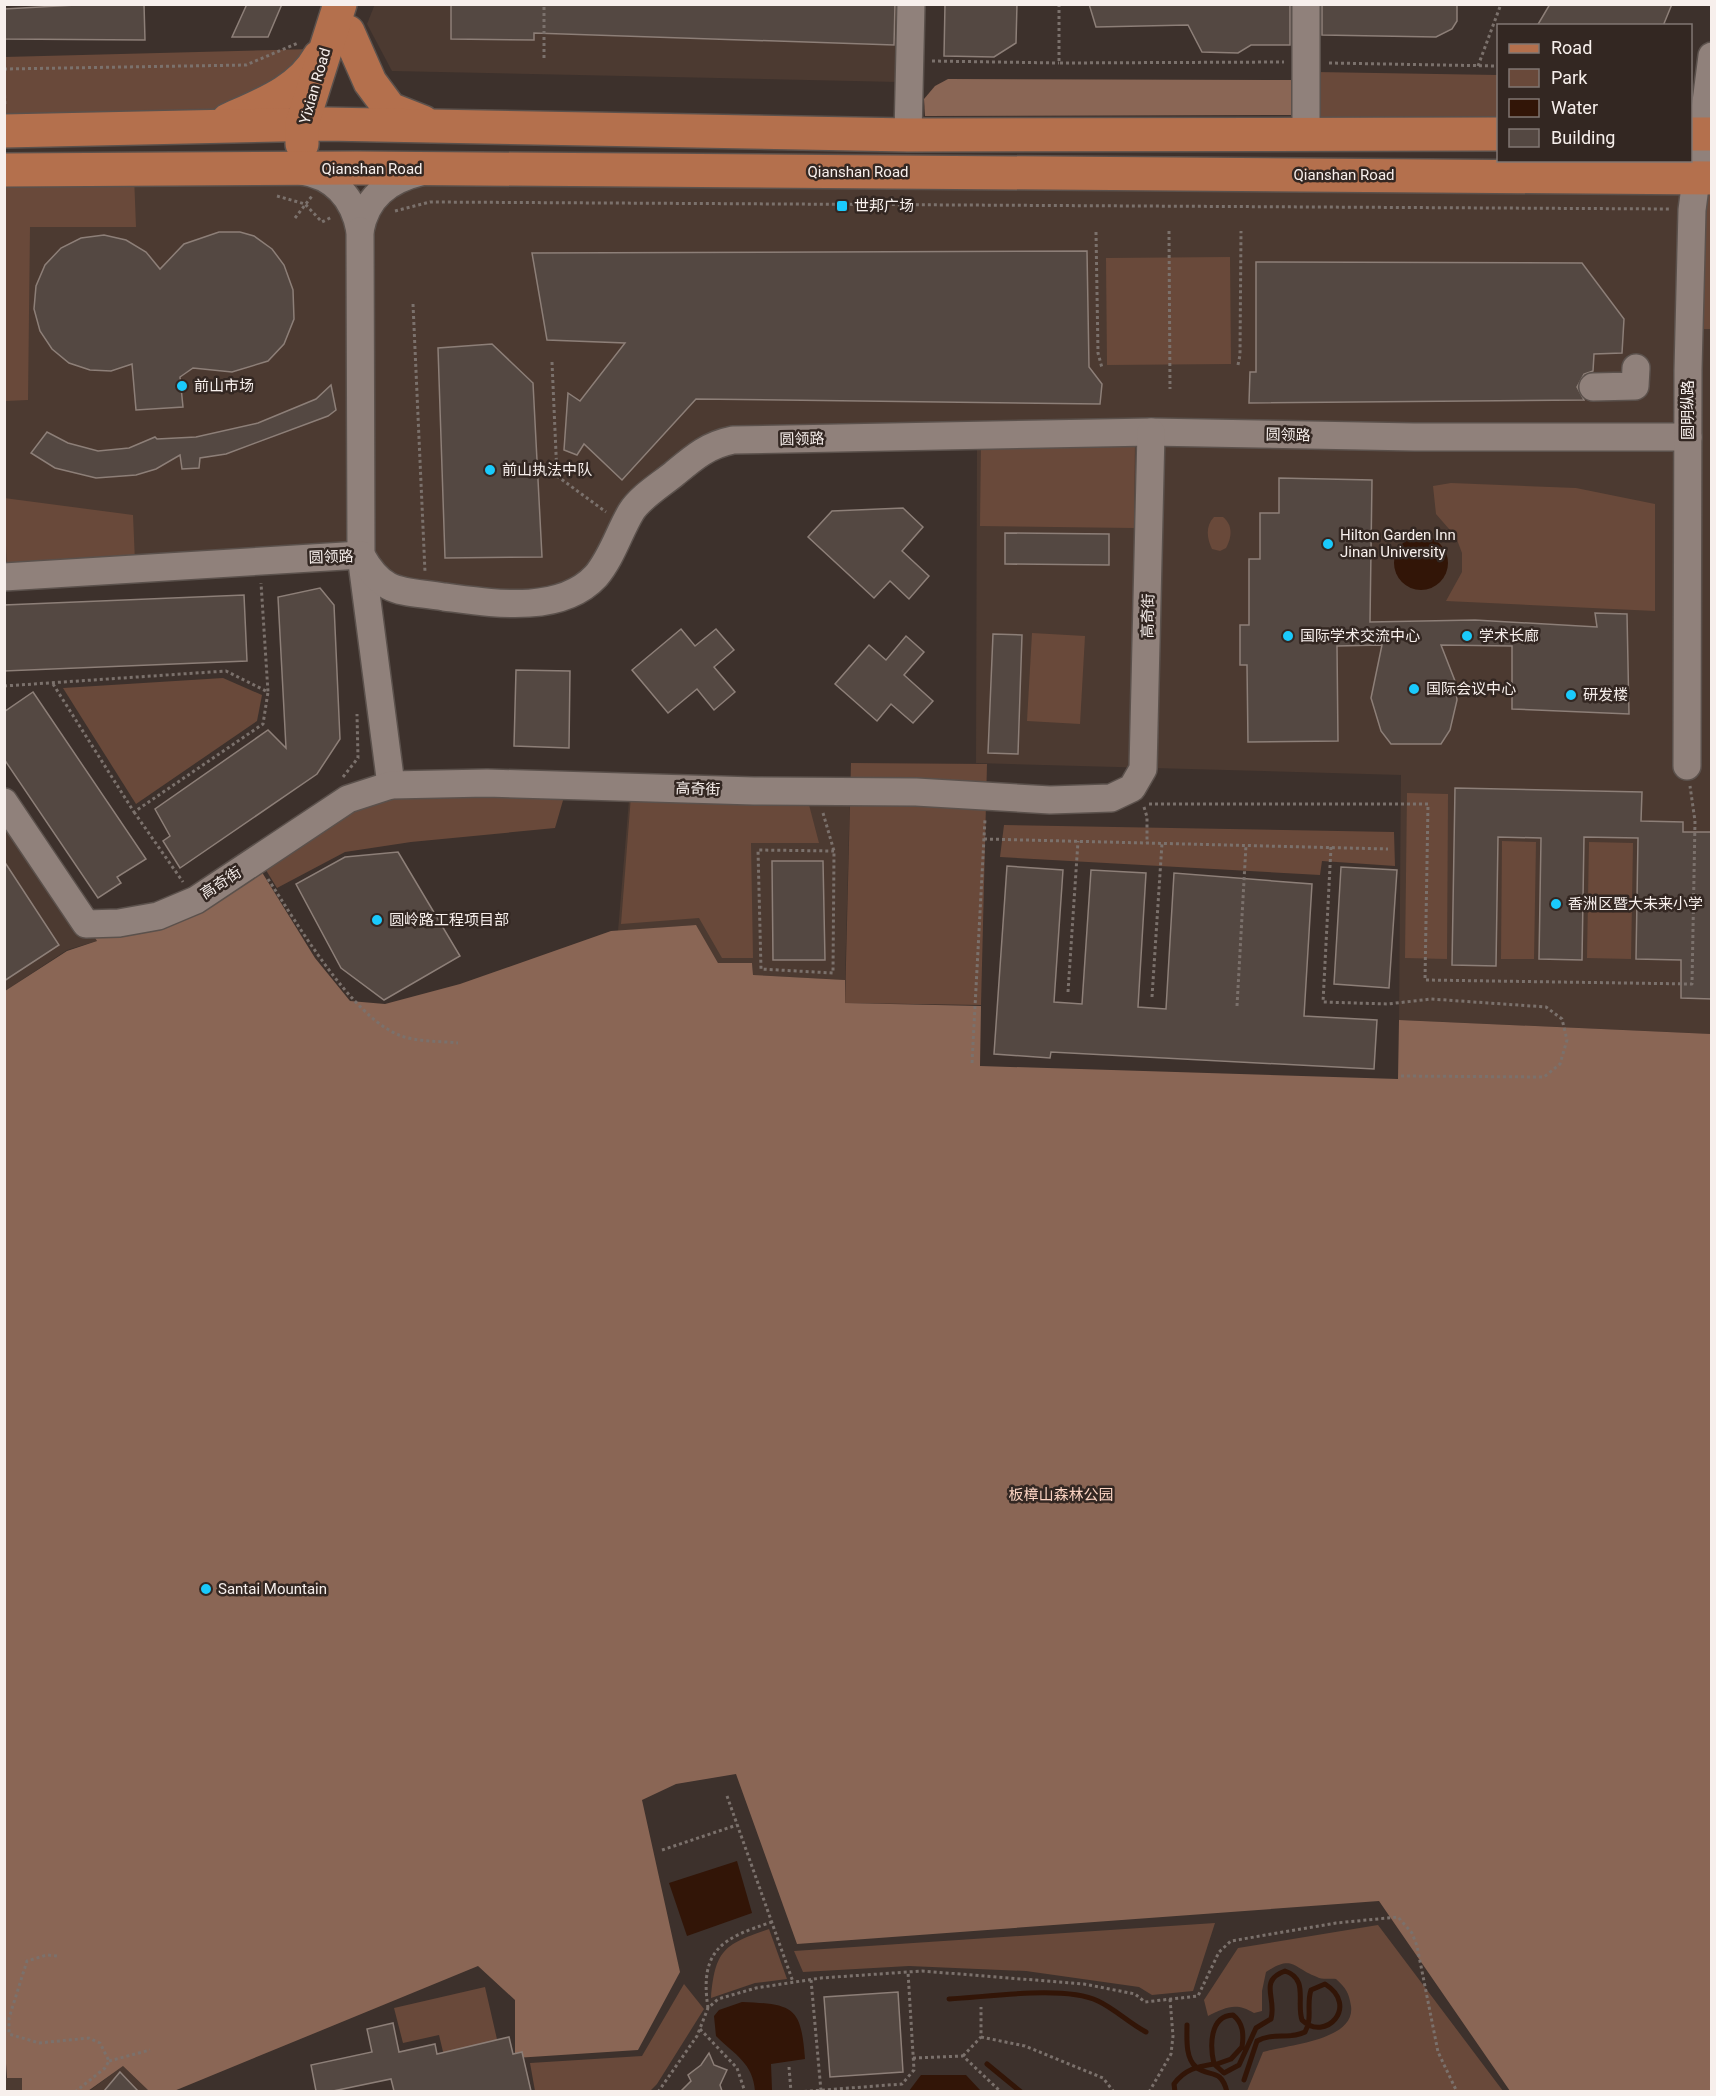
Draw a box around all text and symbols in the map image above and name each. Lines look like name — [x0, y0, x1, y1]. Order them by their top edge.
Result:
legend — [1497, 24, 1692, 162]
text: Road — [1551, 37, 1592, 58]
street label: Yixian Road — [296, 46, 334, 126]
text: Park — [1551, 67, 1588, 88]
text: Water — [1551, 97, 1598, 118]
text: Building — [1551, 127, 1615, 148]
street label: Qianshan Road — [322, 160, 423, 178]
street label: Qianshan Road — [808, 163, 909, 181]
street label: Qianshan Road — [1294, 166, 1395, 184]
place label: 世邦广场 — [854, 197, 914, 215]
marker: 世邦广场 — [835, 199, 849, 213]
place label: 前山市场 — [194, 377, 254, 395]
marker: 前山市场 — [175, 379, 189, 393]
street label: 圆明纵路 — [1679, 380, 1697, 440]
street label: 圆领路 — [1265, 426, 1311, 444]
street label: 圆领路 — [779, 430, 825, 448]
place label: 前山执法中队 — [502, 461, 592, 479]
marker: 前山执法中队 — [483, 463, 497, 477]
place label: Hilton Garden Inn Jinan University — [1340, 526, 1456, 561]
marker: Hilton Garden Inn Jinan University — [1321, 537, 1335, 551]
street label: 圆领路 — [308, 547, 354, 567]
street label: 高奇街 — [1139, 593, 1157, 639]
place label: 国际学术交流中心 — [1300, 627, 1420, 645]
place label: 学术长廊 — [1479, 627, 1539, 645]
marker: 国际学术交流中心 — [1281, 629, 1295, 643]
marker: 学术长廊 — [1460, 629, 1474, 643]
place label: 国际会议中心 — [1426, 680, 1516, 698]
marker: 国际会议中心 — [1407, 682, 1421, 696]
place label: 研发楼 — [1583, 686, 1628, 704]
marker: 研发楼 — [1564, 688, 1578, 702]
street label: 高奇街 — [675, 779, 721, 799]
street label: 高奇街 — [197, 863, 245, 903]
place label: 香洲区暨大未来小学 — [1568, 895, 1703, 913]
marker: 香洲区暨大未来小学 — [1549, 897, 1563, 911]
place label: 圆岭路工程项目部 — [389, 911, 509, 929]
marker: 圆岭路工程项目部 — [370, 913, 384, 927]
park label: 板樟山森林公园 — [1008, 1486, 1114, 1504]
place label: Santai Mountain — [218, 1580, 327, 1598]
marker: Santai Mountain — [199, 1582, 213, 1596]

